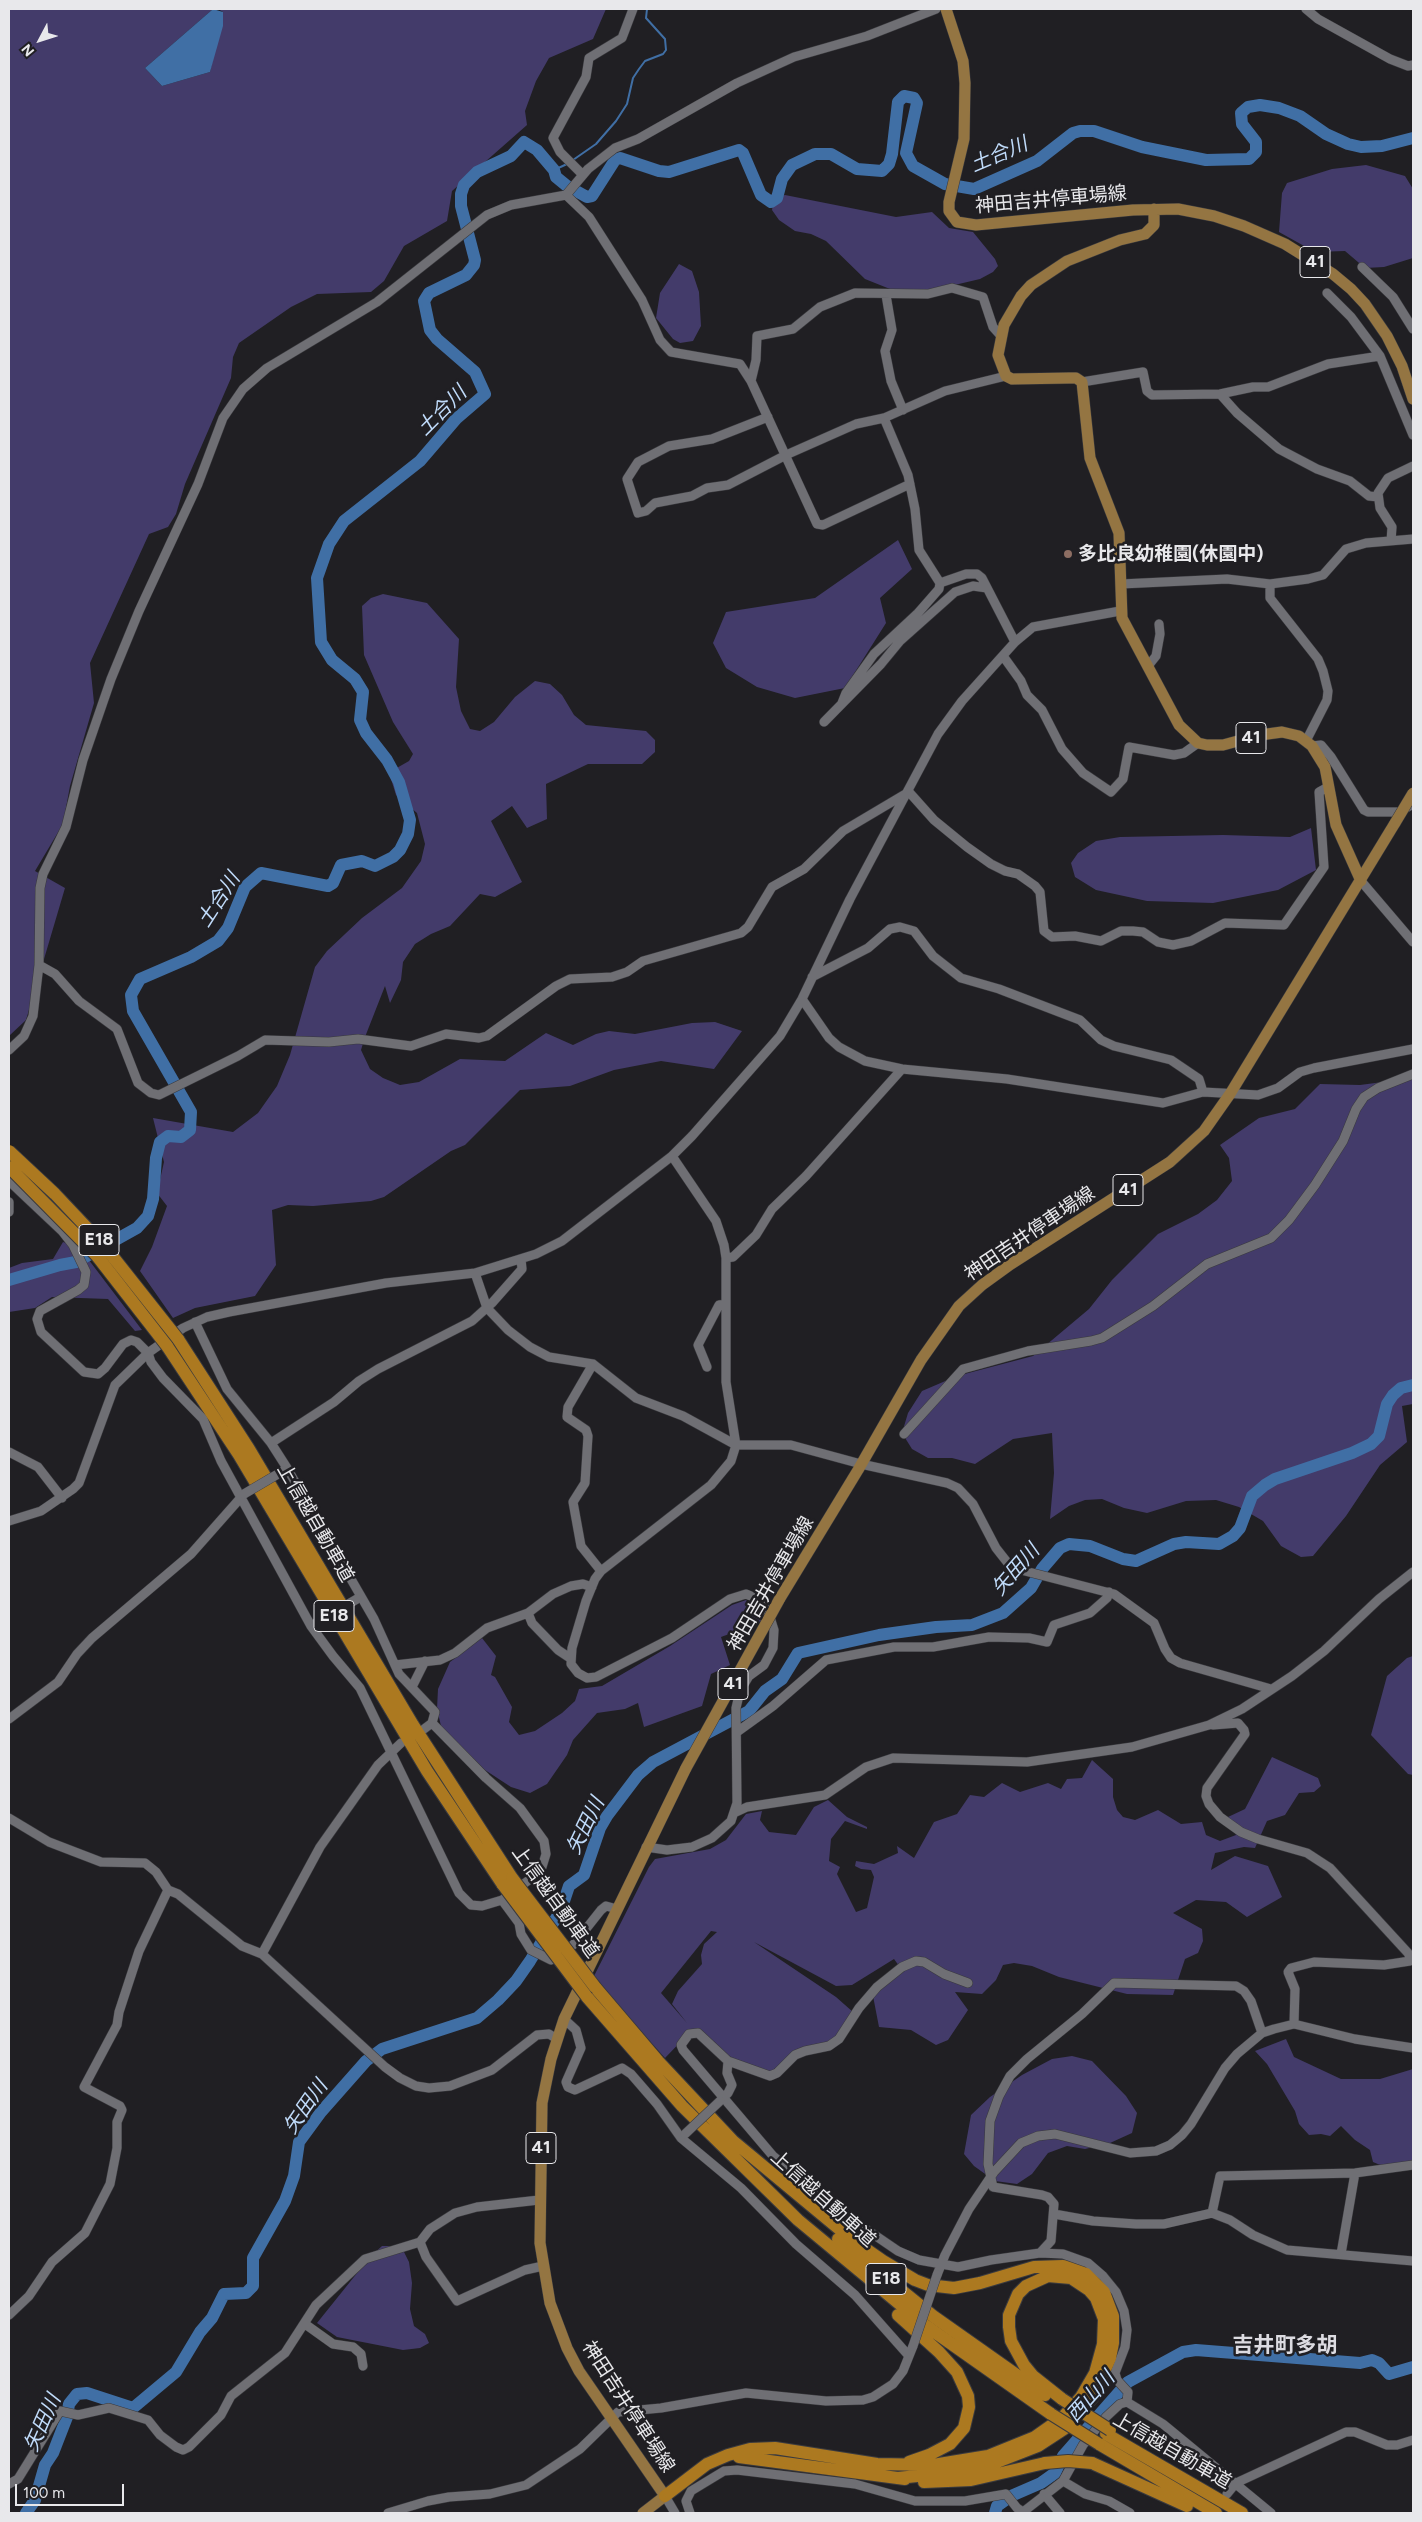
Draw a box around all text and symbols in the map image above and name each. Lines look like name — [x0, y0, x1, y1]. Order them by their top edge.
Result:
north arrow — [15, 15, 65, 65]
text: N — [18, 40, 38, 60]
water label: 土合川 — [967, 132, 1031, 178]
street label: 神田吉井停車場線 — [974, 182, 1128, 218]
road number: 41 — [1300, 246, 1330, 278]
water label: 土合川 — [412, 381, 472, 441]
place label: 多比良幼稚園(休園中) — [1078, 543, 1264, 565]
marker: 多比良幼稚園(休園中) — [1062, 548, 1074, 560]
road number: 41 — [1236, 722, 1266, 754]
water label: 土合川 — [193, 868, 245, 932]
road number: 41 — [1113, 1174, 1143, 1206]
street label: 神田吉井停車場線 — [961, 1182, 1099, 1286]
road number: E18 — [79, 1224, 119, 1256]
street label: 上信越自動車道 — [272, 1460, 358, 1586]
street label: 神田吉井停車場線 — [723, 1512, 819, 1656]
water label: 矢田川 — [987, 1539, 1045, 1601]
road number: E18 — [314, 1600, 354, 1632]
road number: 41 — [718, 1668, 748, 1700]
water label: 矢田川 — [562, 1794, 610, 1858]
street label: 上信越自動車道 — [507, 1841, 603, 1963]
water label: 矢田川 — [279, 2076, 333, 2138]
road number: 41 — [526, 2132, 556, 2164]
street label: 上信越自動車道 — [766, 2146, 880, 2252]
road number: E18 — [866, 2264, 906, 2294]
district label: 吉井町多胡 — [1233, 2333, 1337, 2359]
street label: 神田吉井停車場線 — [577, 2337, 679, 2477]
water label: 西山川 — [1062, 2367, 1120, 2427]
water label: 矢田川 — [20, 2391, 66, 2455]
street label: 上信越自動車道 — [1109, 2408, 1235, 2494]
scale bar — [18, 2474, 126, 2506]
text: 100 m — [23, 2484, 65, 2502]

